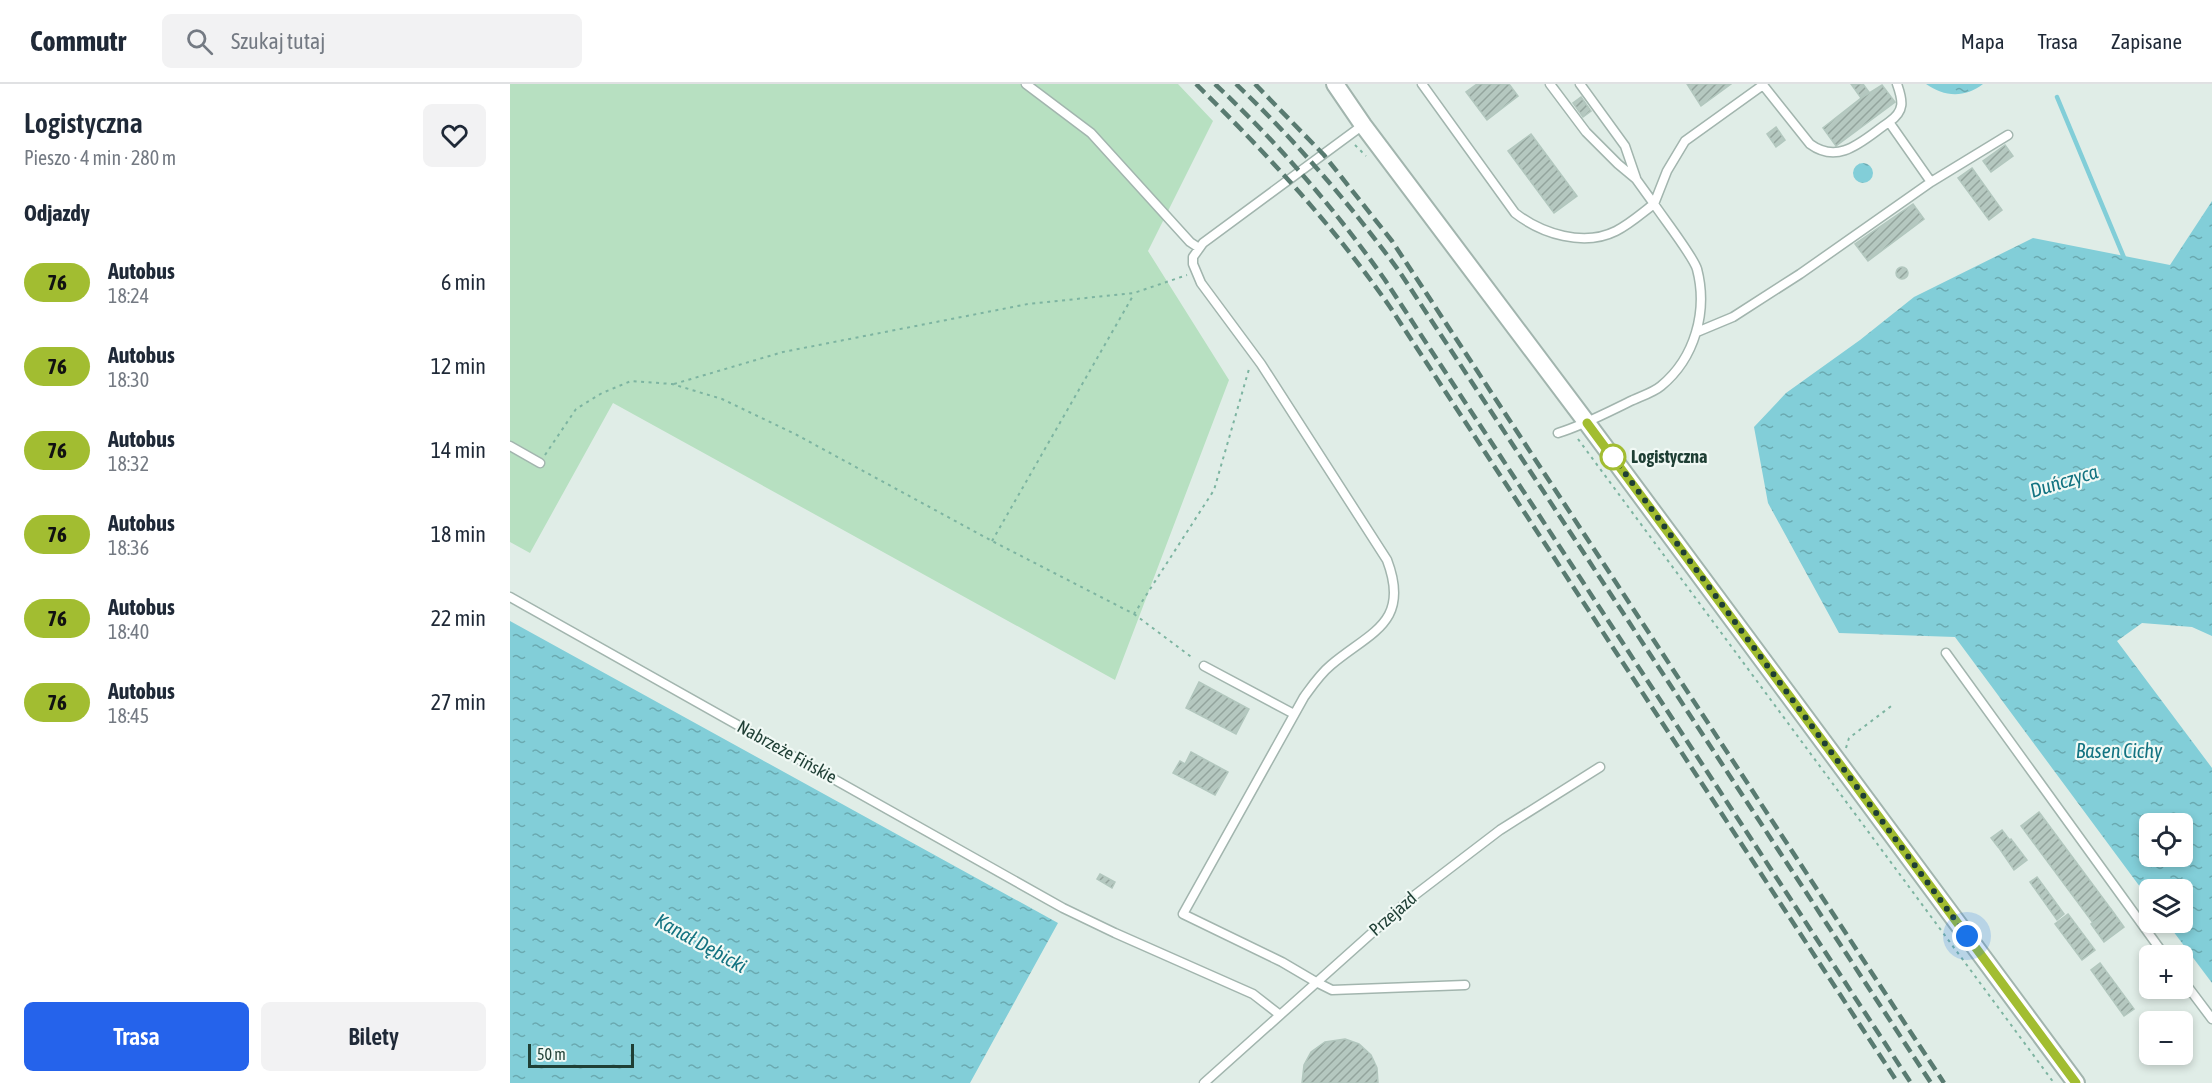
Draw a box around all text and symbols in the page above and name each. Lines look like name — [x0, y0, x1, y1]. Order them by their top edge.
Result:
search box — [162, 14, 582, 68]
text: Commutr — [30, 25, 126, 57]
icon: search — [183, 25, 216, 58]
text: Szukaj tutaj — [231, 28, 325, 54]
text: Mapa — [1961, 29, 2004, 53]
text: Trasa — [2037, 29, 2078, 53]
text: Zapisane — [2111, 29, 2182, 53]
button: heart — [423, 104, 486, 167]
text: Logistyczna — [24, 107, 143, 139]
text: Pieszo · 4 min · 280 m — [24, 146, 176, 169]
text: Odjazdy — [24, 200, 90, 226]
text: Autobus — [108, 258, 175, 284]
text: 6 min — [441, 269, 486, 295]
text: 76 — [47, 270, 67, 294]
text: 18:24 — [108, 284, 149, 307]
text: Autobus — [108, 342, 175, 368]
text: 12 min — [431, 353, 486, 379]
text: 76 — [47, 354, 67, 378]
text: 18:30 — [108, 368, 149, 391]
text: Autobus — [108, 426, 175, 452]
text: 14 min — [431, 437, 486, 463]
text: 76 — [47, 438, 67, 462]
marker: Logistyczna — [1600, 444, 1626, 470]
place label: Logistyczna — [1631, 446, 1707, 467]
text: 18:32 — [108, 452, 149, 475]
water label: Duńczyca — [2027, 459, 2101, 502]
text: Autobus — [108, 510, 175, 536]
text: 18 min — [431, 521, 486, 547]
text: 76 — [47, 522, 67, 546]
text: 18:36 — [108, 536, 149, 559]
text: Autobus — [108, 594, 175, 620]
text: 22 min — [431, 605, 486, 631]
text: 76 — [47, 606, 67, 630]
text: 18:40 — [108, 620, 149, 643]
text: Autobus — [108, 678, 175, 704]
text: 27 min — [431, 689, 486, 715]
text: 76 — [47, 690, 67, 714]
text: 18:45 — [108, 704, 149, 727]
street label: Nabrzeże Fińskie — [734, 716, 841, 788]
water label: Basen Cichy — [2076, 739, 2163, 762]
map controls — [2139, 813, 2193, 1065]
button: locate — [2139, 813, 2193, 867]
button: layers — [2139, 879, 2193, 933]
street label: Przejazd — [1365, 887, 1421, 940]
water label: Kanał Dębicki — [652, 908, 751, 977]
your location — [1952, 921, 1982, 951]
button: + — [2139, 945, 2193, 999]
button: Trasa — [24, 1002, 249, 1071]
button: Bilety — [261, 1002, 486, 1071]
button: − — [2139, 1011, 2193, 1065]
scale bar — [528, 1041, 634, 1068]
text: 50 m — [537, 1045, 566, 1063]

